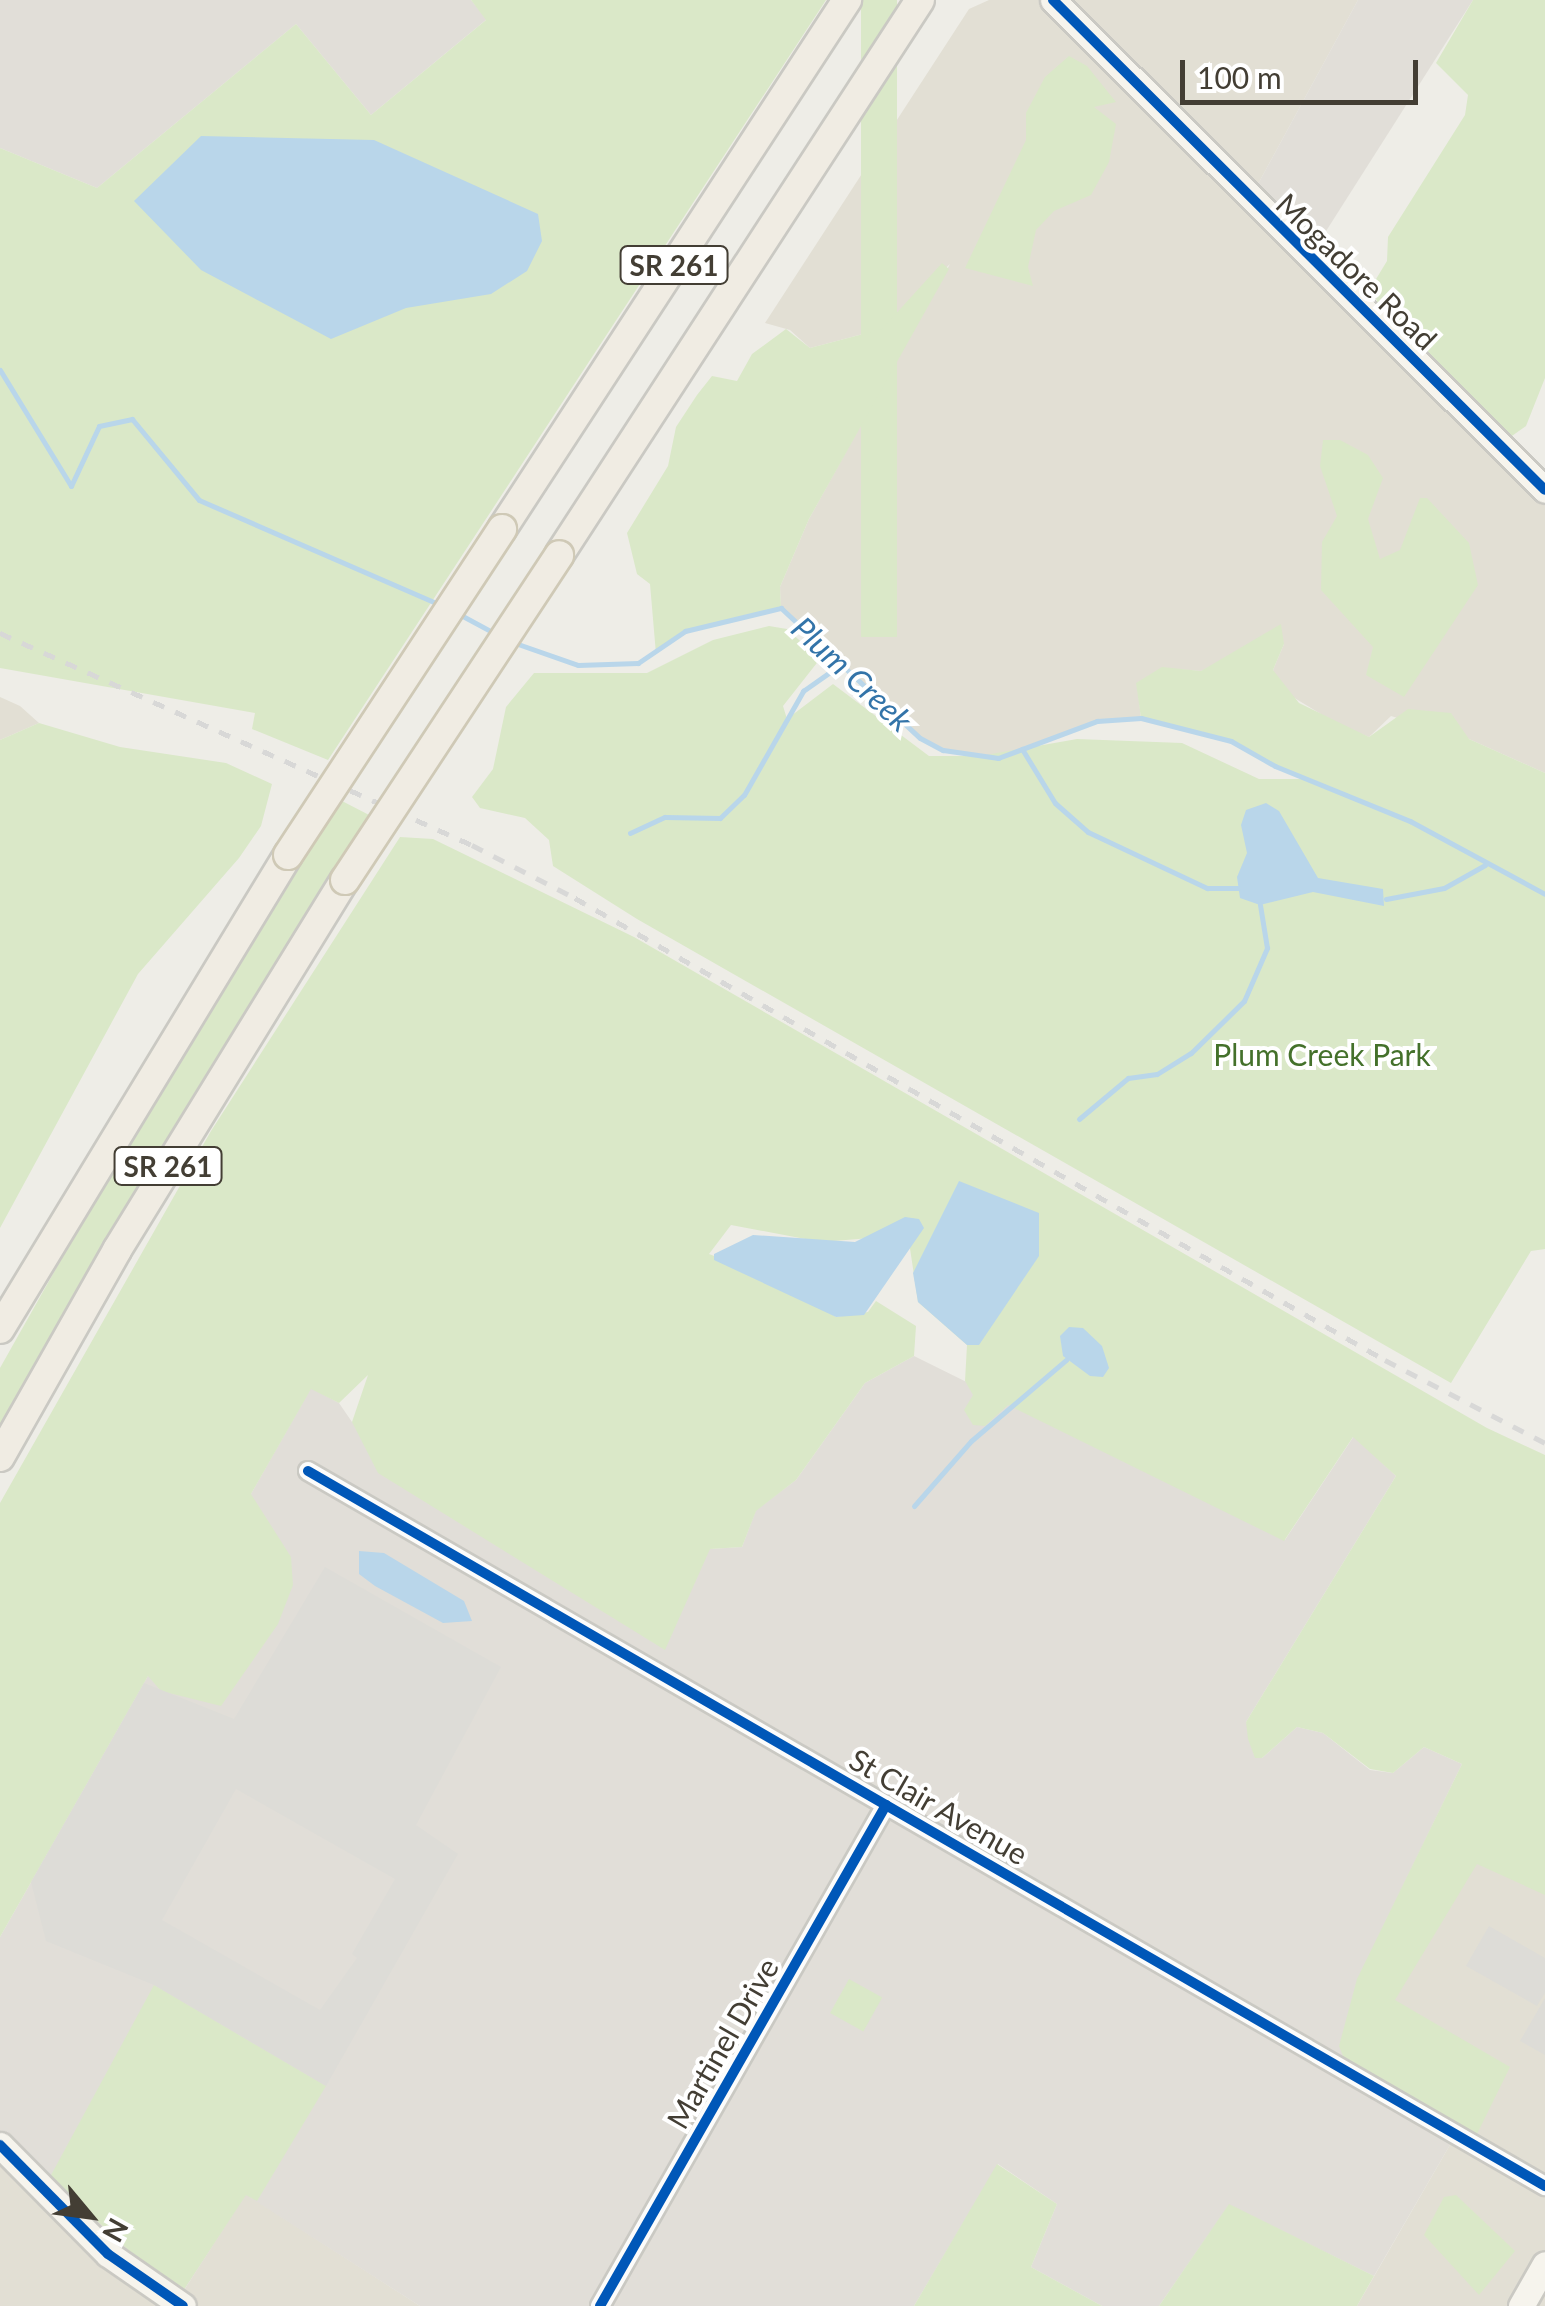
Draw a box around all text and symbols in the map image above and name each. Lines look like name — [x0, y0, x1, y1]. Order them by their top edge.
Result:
scale bar — [1185, 40, 1422, 102]
text: 100 m — [1197, 59, 1282, 95]
street label: Mogadore Road — [1269, 185, 1445, 357]
road number: SR 261 — [619, 242, 729, 288]
water label: Plum Creek — [784, 609, 920, 739]
park label: Plum Creek Park — [1213, 1036, 1431, 1072]
road number: SR 261 — [113, 1143, 223, 1189]
street label: St Clair Avenue — [843, 1740, 1035, 1872]
street label: Martinel Drive — [659, 1951, 785, 2135]
north arrow — [40, 2166, 140, 2266]
text: N — [96, 2213, 136, 2248]

